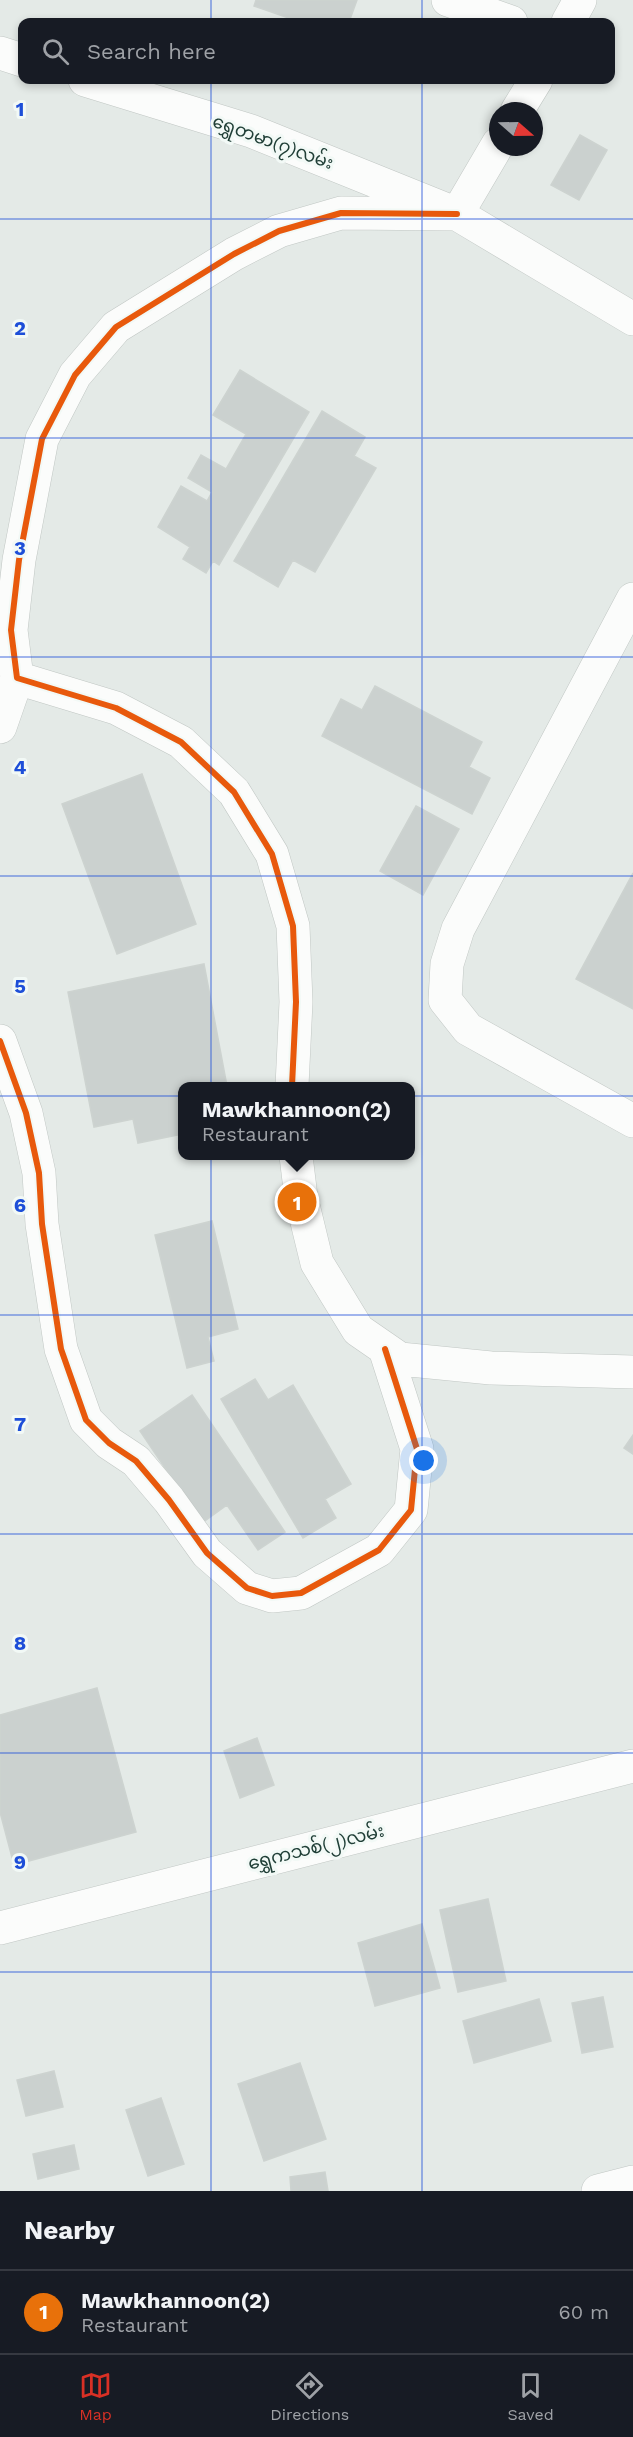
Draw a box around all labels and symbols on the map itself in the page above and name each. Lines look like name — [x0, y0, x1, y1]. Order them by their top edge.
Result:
text: 1 — [16, 97, 24, 121]
north arrow — [489, 102, 543, 156]
street label: ရွှေတမာ(၇)လမ်း — [208, 108, 337, 178]
text: 2 — [14, 316, 26, 340]
text: 3 — [14, 536, 26, 560]
text: 4 — [14, 755, 27, 779]
text: 5 — [14, 974, 26, 998]
pin: 1 — [278, 1180, 316, 1224]
text: 6 — [14, 1193, 26, 1217]
text: 7 — [14, 1412, 26, 1436]
your location — [409, 1446, 438, 1475]
text: 8 — [14, 1631, 26, 1655]
street label: ရွှေကသစ်(၂)လမ်း — [245, 1818, 387, 1878]
text: 9 — [14, 1850, 26, 1874]

